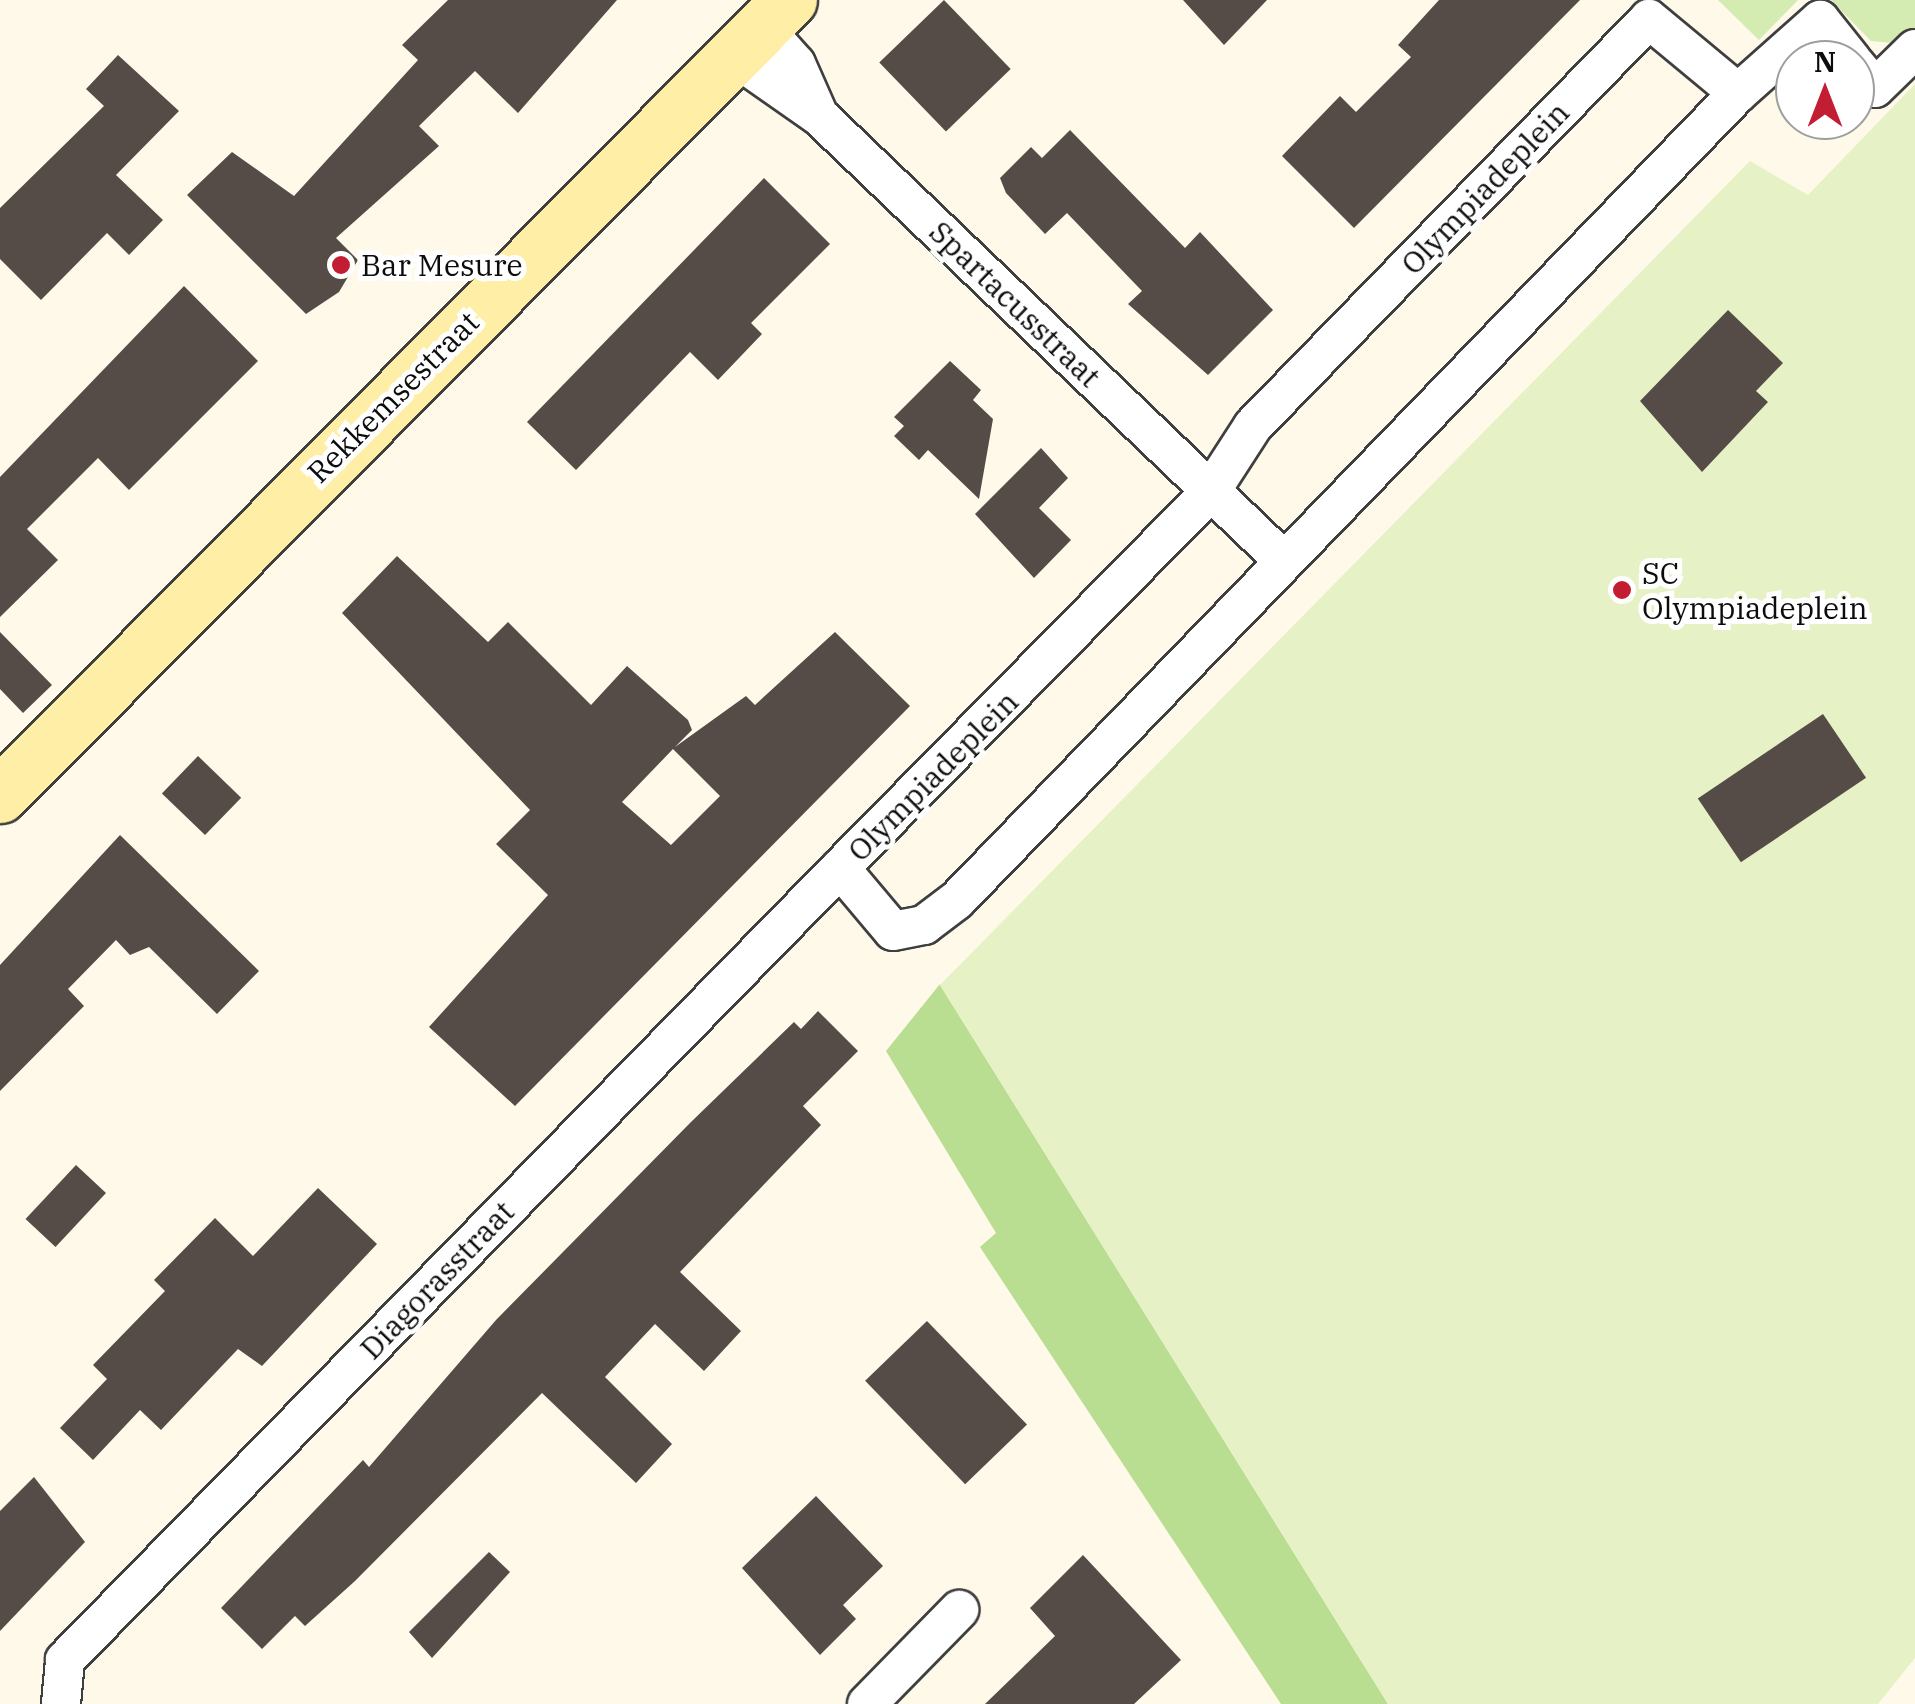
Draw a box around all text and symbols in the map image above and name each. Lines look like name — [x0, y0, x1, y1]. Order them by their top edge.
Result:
north arrow — [1775, 40, 1875, 140]
text: N — [1814, 43, 1836, 80]
street label: Olympiadeplein — [1394, 94, 1576, 282]
street label: Spartacusstraat — [922, 214, 1108, 394]
place label: Bar Mesure — [361, 247, 523, 283]
marker: Bar Mesure — [330, 254, 352, 276]
street label: Rekkemsestraat — [300, 304, 486, 490]
place label: SC Olympiadeplein — [1642, 555, 1868, 626]
marker: SC Olympiadeplein — [1611, 579, 1633, 601]
street label: Olympiadeplein — [840, 683, 1026, 869]
street label: Diagorasstraat — [353, 1194, 521, 1366]

